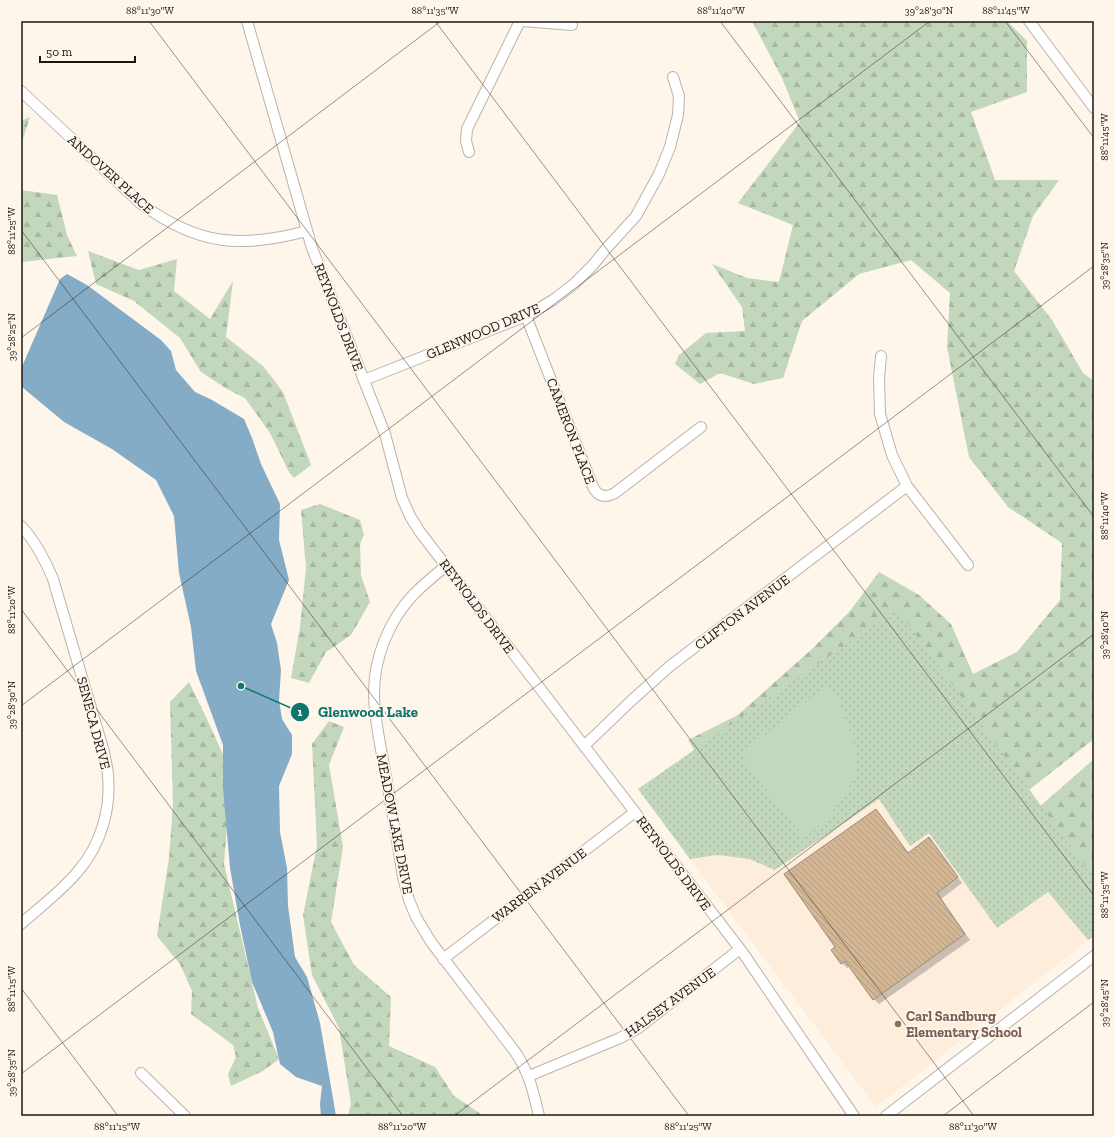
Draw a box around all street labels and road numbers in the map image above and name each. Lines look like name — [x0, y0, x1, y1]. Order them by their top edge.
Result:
street label: ANDOVER PLACE — [64, 131, 157, 217]
street label: REYNOLDS DRIVE — [310, 261, 367, 373]
street label: GLENWOOD DRIVE — [424, 300, 543, 363]
street label: CAMERON PLACE — [542, 376, 599, 487]
street label: REYNOLDS DRIVE — [436, 556, 518, 657]
street label: CLIFTON AVENUE — [691, 571, 793, 654]
street label: SENECA DRIVE — [73, 675, 114, 771]
street label: MEADOW LAKE DRIVE — [373, 753, 416, 896]
street label: REYNOLDS DRIVE — [633, 813, 715, 914]
street label: WARREN AVENUE — [489, 844, 590, 926]
street label: HALSEY AVENUE — [622, 964, 719, 1041]

